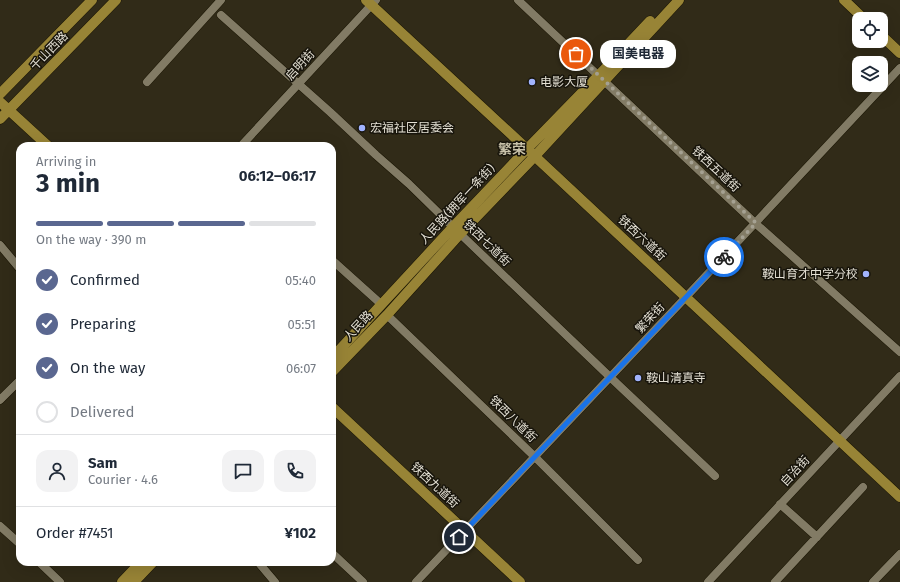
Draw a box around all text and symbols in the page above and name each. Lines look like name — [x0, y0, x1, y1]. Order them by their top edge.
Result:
map controls — [852, 12, 888, 92]
button: locate — [852, 12, 888, 48]
street label: 千山西路 — [27, 29, 71, 73]
pin — [559, 37, 593, 71]
callout: 国美电器 — [600, 40, 676, 68]
icon: bag — [565, 43, 587, 65]
text: 国美电器 — [612, 46, 664, 61]
street label: 启明街 — [283, 47, 317, 83]
button: layers — [852, 56, 888, 92]
place label: 电影大厦 — [540, 75, 588, 89]
marker: 电影大厦 — [527, 77, 537, 87]
place label: 宏福社区居委会 — [370, 121, 454, 135]
marker: 宏福社区居委会 — [357, 123, 367, 133]
district label: 繁荣 — [498, 141, 526, 158]
street label: 铁西五道街 — [689, 143, 743, 195]
text: Arriving in — [36, 154, 96, 169]
street label: 人民路(拥军一条街) — [416, 161, 498, 247]
text: 06:12–06:17 — [239, 167, 316, 185]
text: 3 min — [36, 168, 100, 199]
street label: 铁西六道街 — [615, 212, 669, 264]
street label: 铁西七道街 — [461, 217, 513, 269]
text: On the way · 390 m — [36, 232, 146, 247]
courier — [704, 237, 744, 277]
icon: bike — [713, 246, 735, 268]
place label: 鞍山育才中学分校 — [762, 267, 858, 281]
icon: check — [36, 269, 58, 291]
marker: 鞍山育才中学分校 — [861, 269, 871, 279]
text: Confirmed — [70, 271, 140, 289]
text: 05:40 — [285, 273, 316, 288]
street label: 繁荣街 — [633, 300, 667, 336]
street label: 人民路 — [341, 308, 375, 344]
icon: check — [36, 313, 58, 335]
text: Preparing — [70, 315, 135, 333]
text: 05:51 — [288, 317, 316, 332]
icon: check — [36, 357, 58, 379]
text: On the way — [70, 359, 145, 377]
text: 06:07 — [286, 361, 316, 376]
place label: 鞍山清真寺 — [646, 371, 706, 385]
marker: 鞍山清真寺 — [633, 373, 643, 383]
street label: 铁西八道街 — [487, 393, 539, 445]
text: Delivered — [70, 403, 134, 421]
button: person — [36, 450, 78, 492]
button: chat — [222, 450, 264, 492]
button: phone — [274, 450, 316, 492]
street label: 自治街 — [778, 453, 812, 489]
text: Sam — [88, 454, 117, 472]
street label: 铁西九道街 — [408, 459, 462, 511]
text: Courier · 4.6 — [88, 472, 158, 487]
pin — [442, 520, 476, 554]
text: Order #7451 — [36, 524, 114, 542]
text: ¥102 — [285, 524, 316, 542]
icon: home — [448, 526, 470, 548]

